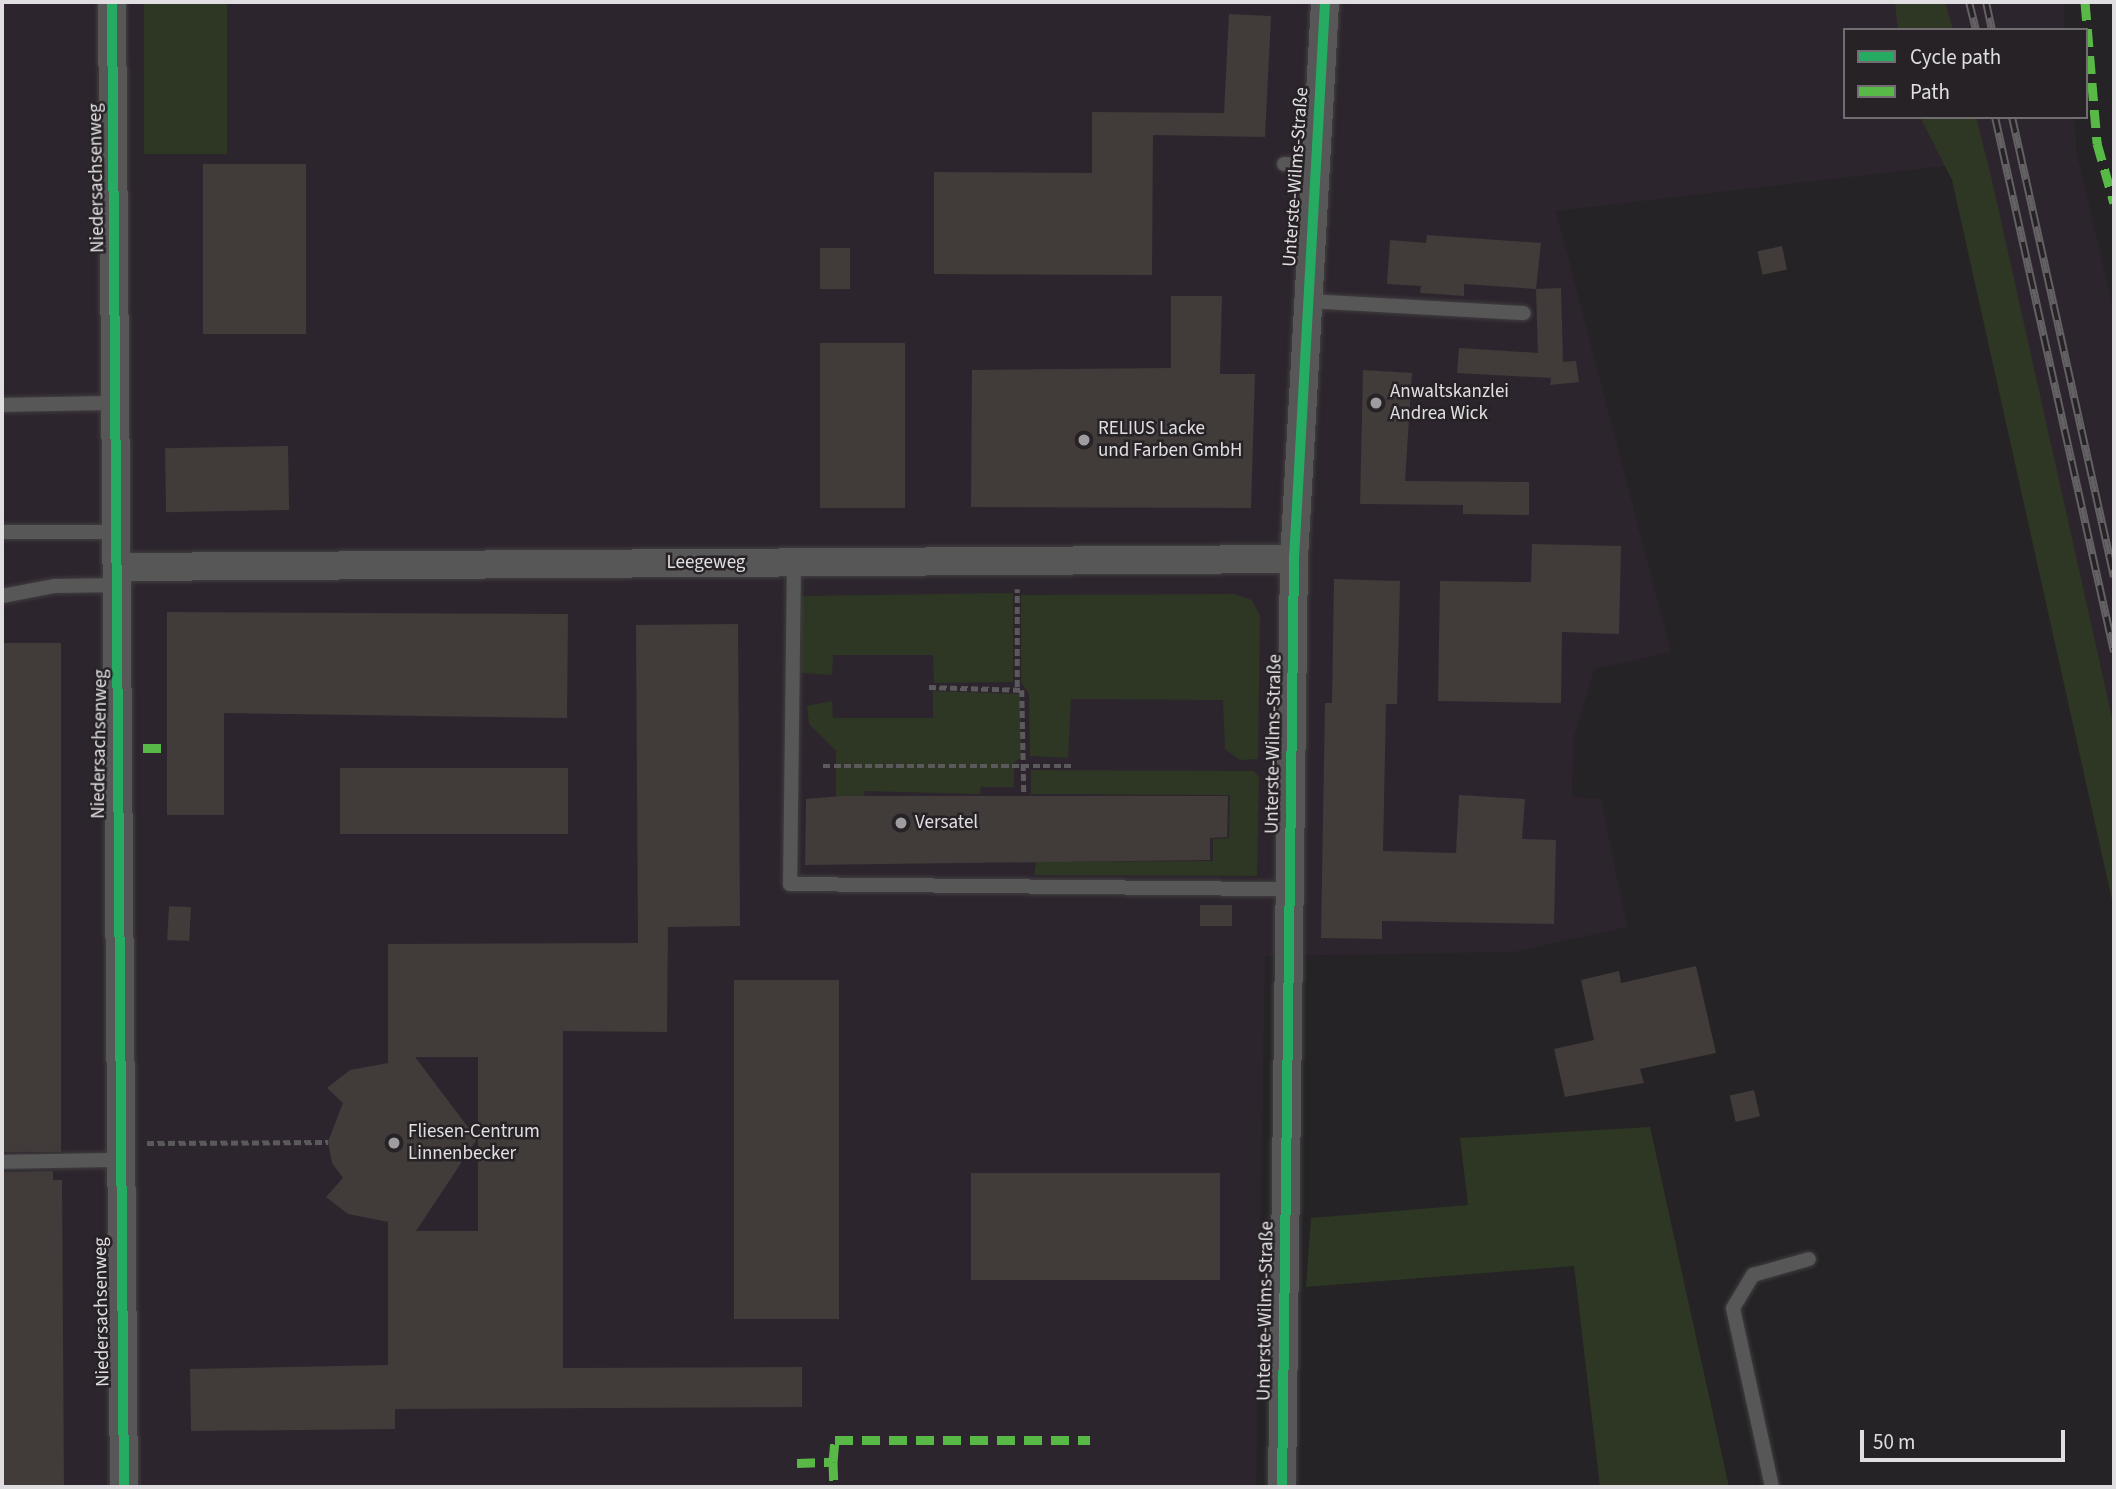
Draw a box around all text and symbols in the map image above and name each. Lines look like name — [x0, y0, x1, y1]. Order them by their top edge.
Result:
legend — [1843, 28, 2088, 119]
text: Cycle path — [1910, 42, 2001, 72]
text: Path — [1910, 77, 1950, 107]
street label: Unterste-Wilms-Straße — [1278, 86, 1314, 268]
street label: Niedersachsenweg — [84, 103, 110, 253]
place label: Anwaltskanzlei Andrea Wick — [1390, 381, 1509, 425]
marker: Anwaltskanzlei Andrea Wick — [1368, 395, 1384, 411]
place label: RELIUS Lacke und Farben GmbH — [1098, 418, 1242, 462]
marker: RELIUS Lacke und Farben GmbH — [1076, 432, 1092, 448]
street label: Leegeweg — [667, 552, 745, 574]
street label: Unterste-Wilms-Straße — [1261, 654, 1287, 834]
street label: Niedersachsenweg — [87, 669, 113, 819]
place label: Versatel — [915, 812, 978, 834]
marker: Versatel — [893, 815, 909, 831]
place label: Fliesen-Centrum Linnenbecker — [408, 1121, 540, 1165]
marker: Fliesen-Centrum Linnenbecker — [386, 1135, 402, 1151]
street label: Unterste-Wilms-Straße — [1253, 1221, 1279, 1401]
street label: Niedersachsenweg — [89, 1237, 115, 1387]
scale bar — [1864, 1416, 2069, 1460]
text: 50 m — [1873, 1427, 1915, 1457]

